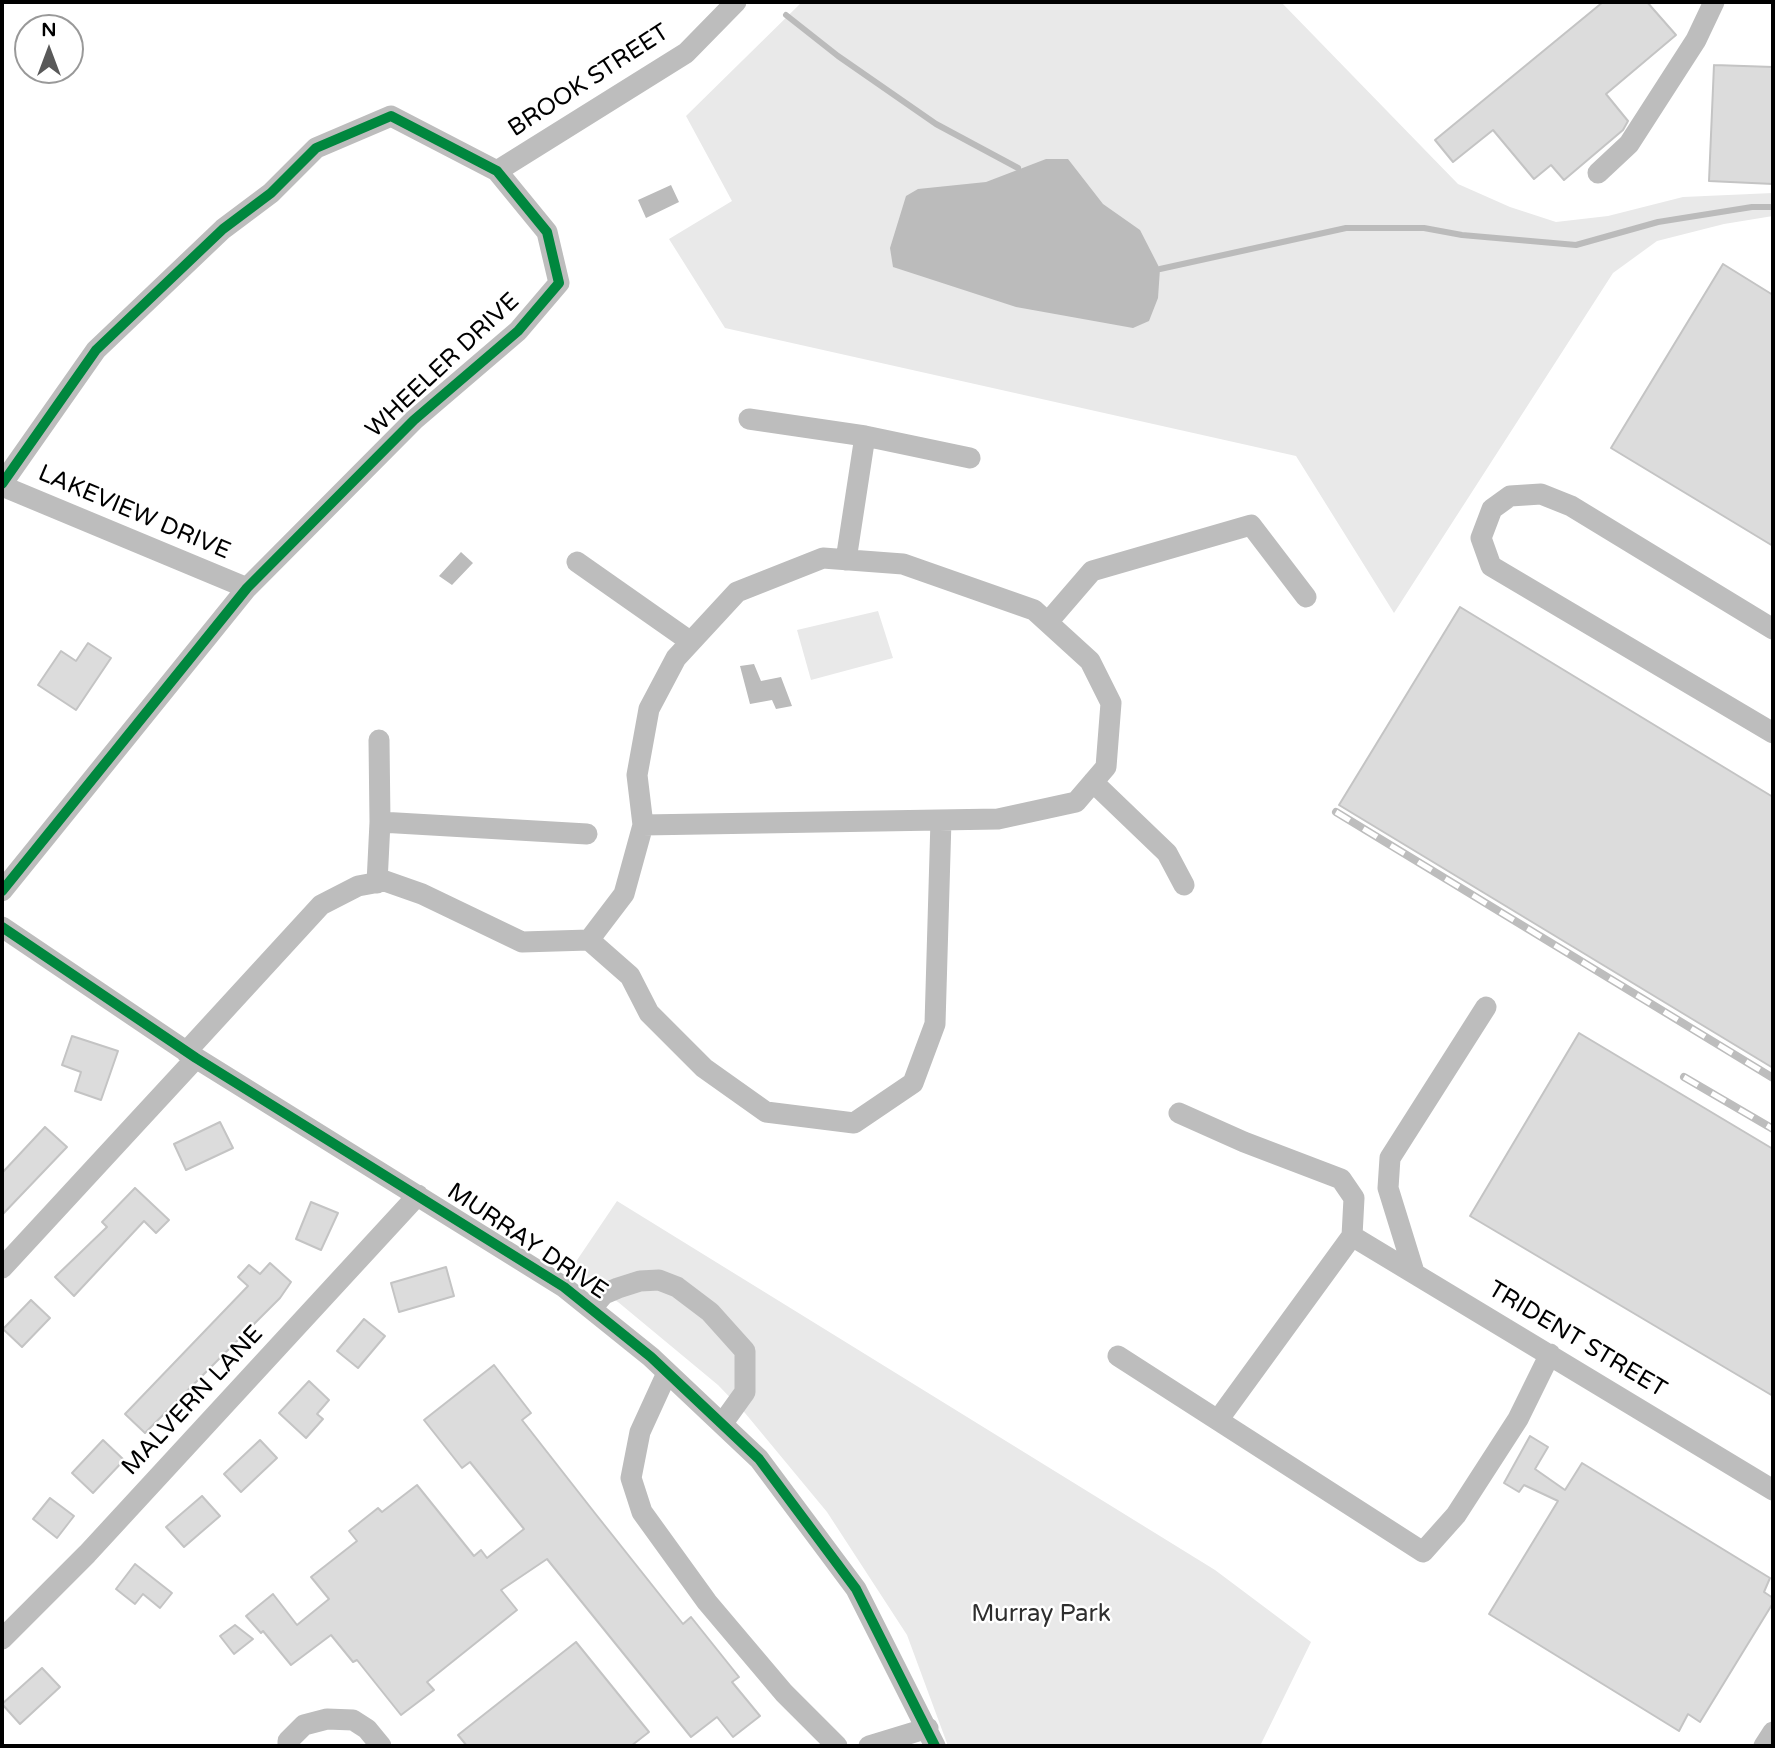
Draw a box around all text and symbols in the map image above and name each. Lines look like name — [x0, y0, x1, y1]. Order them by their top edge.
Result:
north arrow — [14, 14, 84, 84]
street label: BROOK STREET — [503, 18, 675, 144]
text: N — [41, 19, 57, 41]
street label: WHEELER DRIVE — [360, 287, 526, 445]
street label: LAKEVIEW DRIVE — [34, 460, 234, 566]
street label: MURRAY DRIVE — [441, 1178, 613, 1306]
street label: TRIDENT STREET — [1483, 1275, 1671, 1405]
street label: MALVERN LANE — [116, 1320, 270, 1482]
park label: Murray Park — [971, 1601, 1111, 1629]

